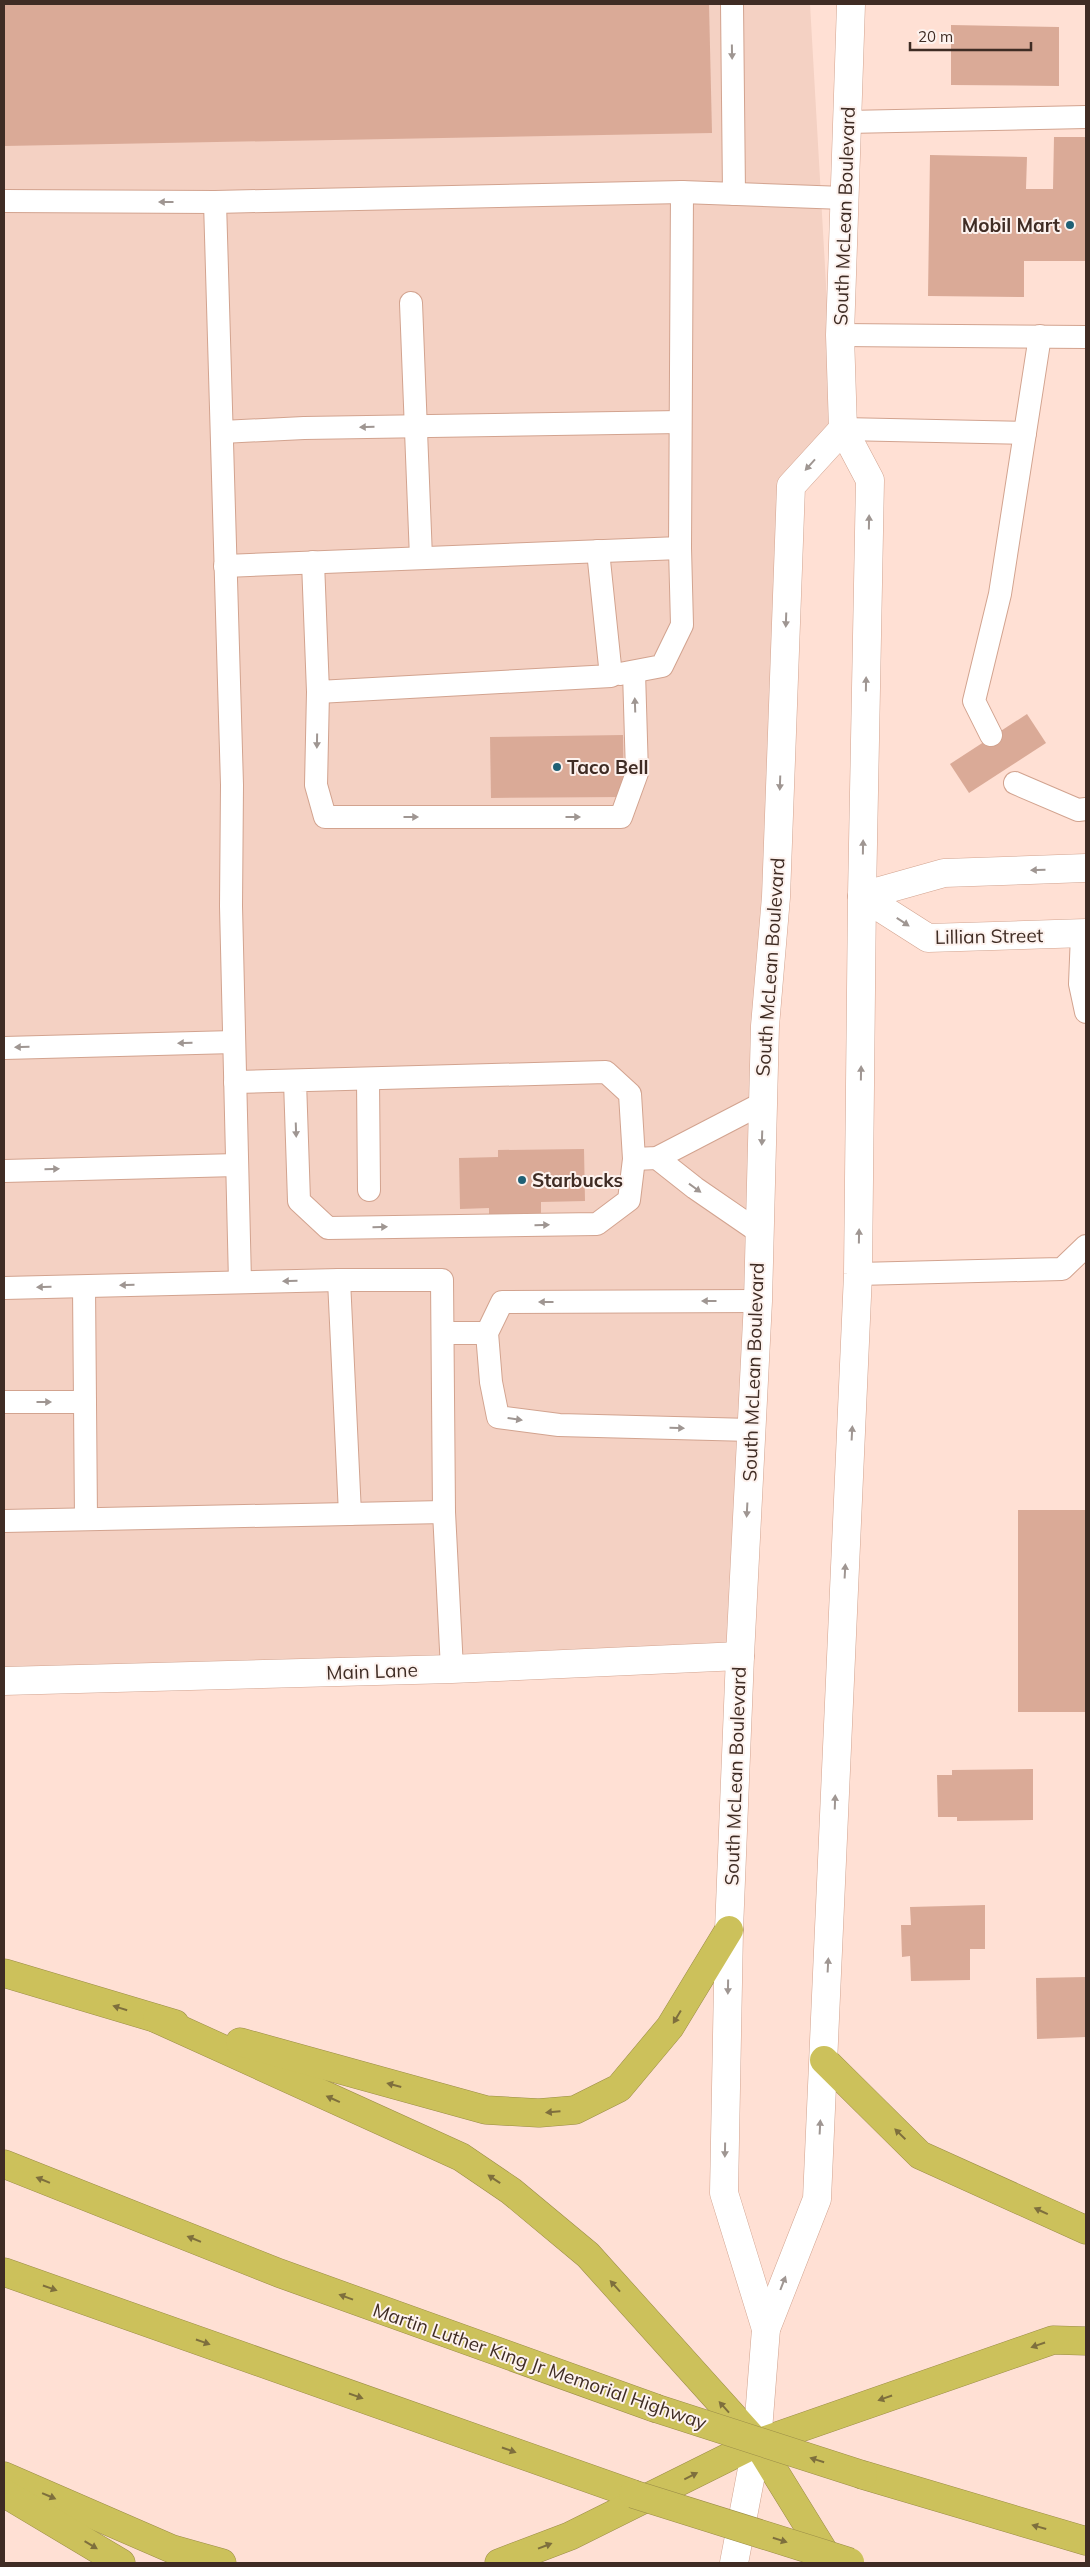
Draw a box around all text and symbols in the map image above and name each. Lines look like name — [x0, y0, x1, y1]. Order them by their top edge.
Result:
scale bar — [910, 20, 1031, 52]
text: 20 m — [918, 27, 953, 46]
one-way arrow — [728, 45, 736, 61]
street label: South McLean Boulevard — [828, 106, 860, 326]
one-way arrow — [158, 198, 174, 206]
place label: Mobil Mart — [962, 213, 1060, 237]
marker: Mobil Mart — [1064, 219, 1076, 231]
one-way arrow — [359, 423, 375, 431]
one-way arrow — [804, 459, 816, 471]
one-way arrow — [865, 514, 873, 530]
one-way arrow — [782, 613, 790, 629]
one-way arrow — [862, 676, 870, 692]
one-way arrow — [631, 697, 639, 713]
one-way arrow — [313, 733, 321, 749]
place label: Taco Bell — [567, 755, 648, 779]
marker: Taco Bell — [551, 761, 563, 773]
one-way arrow — [776, 775, 784, 791]
one-way arrow — [403, 813, 419, 821]
one-way arrow — [566, 813, 582, 821]
one-way arrow — [859, 839, 867, 855]
street label: South McLean Boulevard — [750, 857, 790, 1077]
one-way arrow — [1029, 866, 1045, 874]
one-way arrow — [896, 917, 910, 927]
street label: Lillian Street — [935, 923, 1044, 949]
one-way arrow — [177, 1039, 193, 1047]
one-way arrow — [14, 1043, 30, 1051]
one-way arrow — [857, 1065, 865, 1081]
one-way arrow — [293, 1122, 301, 1138]
one-way arrow — [757, 1130, 765, 1146]
one-way arrow — [45, 1165, 61, 1173]
place label: Starbucks — [532, 1168, 623, 1192]
marker: Starbucks — [516, 1174, 528, 1186]
one-way arrow — [688, 1183, 702, 1193]
one-way arrow — [534, 1221, 550, 1229]
one-way arrow — [372, 1223, 388, 1231]
one-way arrow — [855, 1228, 863, 1244]
street label: South McLean Boulevard — [737, 1262, 769, 1482]
one-way arrow — [282, 1278, 298, 1286]
one-way arrow — [119, 1282, 135, 1290]
one-way arrow — [36, 1283, 52, 1291]
one-way arrow — [701, 1297, 717, 1305]
one-way arrow — [538, 1298, 554, 1306]
one-way arrow — [37, 1398, 53, 1406]
one-way arrow — [507, 1415, 523, 1423]
one-way arrow — [669, 1424, 685, 1432]
one-way arrow — [848, 1425, 856, 1441]
one-way arrow — [743, 1502, 751, 1518]
one-way arrow — [841, 1563, 849, 1579]
street label: Main Lane — [326, 1657, 418, 1685]
street label: South McLean Boulevard — [719, 1666, 751, 1886]
one-way arrow — [831, 1794, 839, 1810]
one-way arrow — [825, 1957, 833, 1973]
one-way arrow — [724, 1979, 732, 1995]
one-way arrow — [112, 2003, 127, 2011]
one-way arrow — [672, 2010, 681, 2023]
one-way arrow — [387, 2080, 402, 2088]
one-way arrow — [326, 2094, 340, 2102]
one-way arrow — [545, 2108, 561, 2116]
one-way arrow — [817, 2119, 825, 2135]
one-way arrow — [894, 2129, 906, 2141]
one-way arrow — [720, 2142, 728, 2158]
one-way arrow — [487, 2174, 500, 2184]
one-way arrow — [35, 2176, 50, 2183]
one-way arrow — [1034, 2206, 1048, 2214]
one-way arrow — [187, 2235, 201, 2243]
one-way arrow — [780, 2276, 788, 2290]
one-way arrow — [609, 2280, 621, 2292]
one-way arrow — [42, 2285, 57, 2293]
one-way arrow — [338, 2293, 353, 2300]
street label: Martin Luther King Jr Memorial Highway — [370, 2297, 710, 2435]
one-way arrow — [196, 2338, 211, 2346]
one-way arrow — [1031, 2342, 1046, 2349]
one-way arrow — [349, 2393, 364, 2400]
one-way arrow — [877, 2395, 892, 2403]
one-way arrow — [718, 2401, 730, 2413]
one-way arrow — [502, 2447, 517, 2455]
one-way arrow — [809, 2456, 824, 2464]
one-way arrow — [684, 2472, 698, 2480]
one-way arrow — [41, 2492, 56, 2500]
one-way arrow — [1032, 2523, 1047, 2531]
one-way arrow — [773, 2537, 788, 2545]
one-way arrow — [84, 2541, 97, 2550]
one-way arrow — [538, 2542, 553, 2550]

